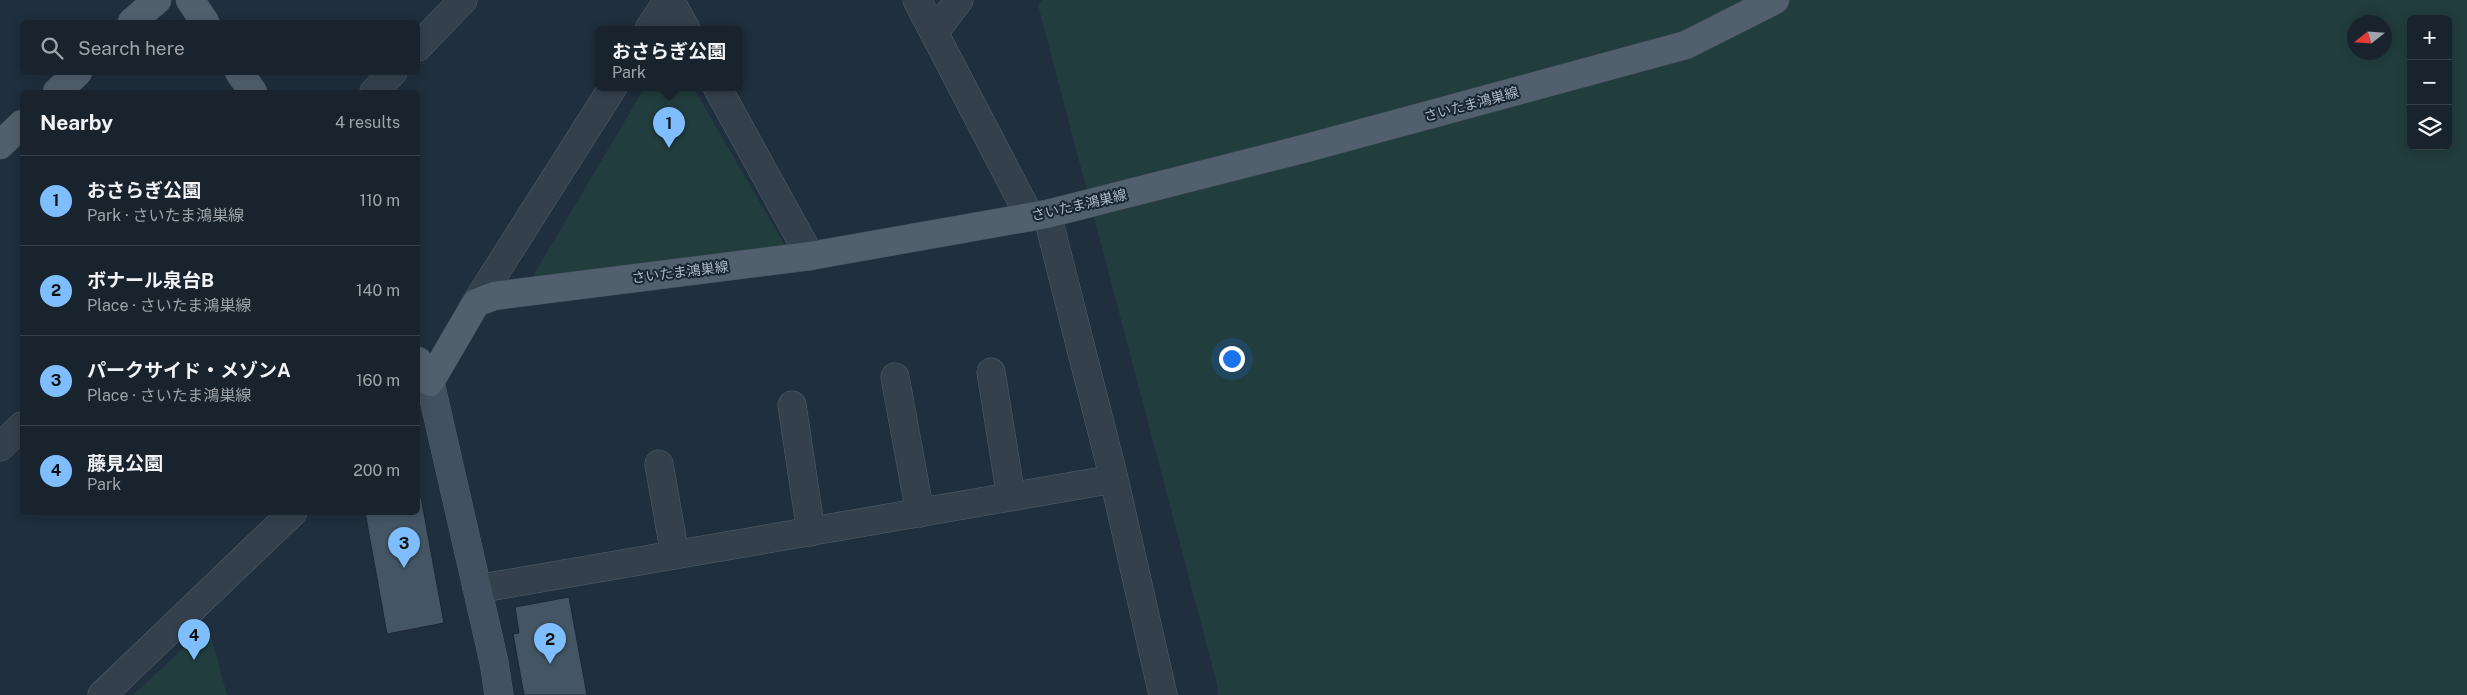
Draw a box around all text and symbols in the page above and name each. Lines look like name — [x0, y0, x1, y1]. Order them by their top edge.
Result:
north arrow — [2347, 15, 2392, 60]
map controls — [2407, 15, 2452, 150]
button: + — [2407, 15, 2452, 60]
search box — [20, 20, 420, 75]
popup — [595, 26, 743, 91]
icon: search — [38, 34, 66, 62]
text: Search here — [78, 37, 185, 59]
text: おさらぎ公園 — [612, 40, 726, 62]
button: − — [2407, 60, 2452, 105]
text: Park — [612, 63, 646, 82]
street label: さいたま鴻巣線 — [1422, 84, 1520, 124]
button: layers — [2407, 105, 2452, 150]
pin: 1 — [653, 107, 685, 148]
text: Nearby — [40, 110, 113, 135]
text: 4 results — [335, 113, 400, 132]
text: おさらぎ公園 — [87, 179, 201, 201]
street label: さいたま鴻巣線 — [1030, 186, 1128, 224]
text: 1 — [53, 191, 59, 210]
text: 110 m — [359, 191, 400, 210]
text: Park · さいたま鴻巣線 — [87, 206, 244, 225]
street label: さいたま鴻巣線 — [631, 258, 729, 286]
text: ボナール泉台B — [87, 269, 214, 291]
text: 2 — [51, 281, 61, 300]
text: 140 m — [356, 281, 400, 300]
text: Place · さいたま鴻巣線 — [87, 296, 251, 315]
your location — [1219, 346, 1245, 372]
text: パークサイド・メゾンA — [87, 359, 291, 381]
text: 3 — [51, 371, 61, 390]
text: 160 m — [356, 371, 400, 390]
text: Place · さいたま鴻巣線 — [87, 386, 251, 405]
text: 藤見公園 — [87, 452, 163, 474]
text: 4 — [51, 461, 61, 480]
text: 200 m — [353, 461, 400, 480]
text: Park — [87, 475, 121, 494]
pin: 3 — [388, 527, 420, 568]
pin: 4 — [178, 619, 210, 660]
pin: 2 — [534, 623, 566, 664]

